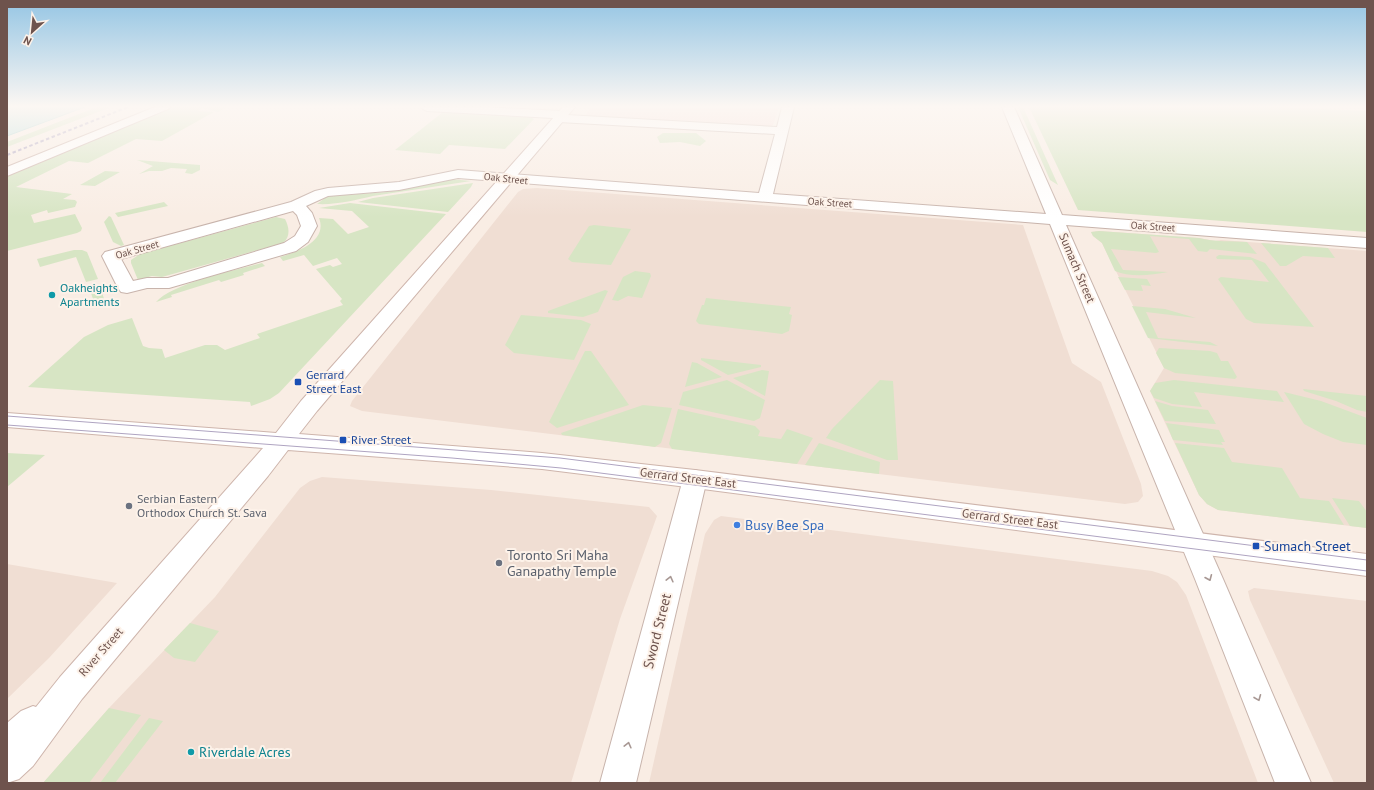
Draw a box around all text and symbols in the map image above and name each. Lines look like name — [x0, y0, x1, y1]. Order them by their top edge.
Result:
north arrow — [12, 12, 52, 52]
text: N — [21, 33, 34, 49]
street label: Oak Street — [483, 170, 529, 187]
street label: Oak Street — [807, 194, 853, 211]
street label: Oak Street — [1130, 218, 1176, 235]
street label: Sumach Street — [1056, 231, 1099, 305]
street label: Oak Street — [114, 237, 161, 262]
place label: Oakheights Apartments — [60, 280, 120, 309]
marker: Oakheights Apartments — [47, 290, 57, 300]
place label: Gerrard Street East — [306, 367, 361, 396]
marker: Gerrard Street East — [293, 377, 303, 387]
place label: River Street — [351, 432, 411, 447]
marker: River Street — [338, 435, 348, 445]
street label: Gerrard Street East — [639, 464, 737, 491]
place label: Serbian Eastern Orthodox Church St. Sava — [137, 491, 267, 520]
marker: Serbian Eastern Orthodox Church St. Sava — [124, 501, 134, 511]
street label: Gerrard Street East — [961, 505, 1059, 532]
place label: Busy Bee Spa — [745, 516, 824, 534]
marker: Busy Bee Spa — [732, 520, 742, 530]
place label: Sumach Street — [1264, 537, 1351, 555]
marker: Sumach Street — [1251, 541, 1261, 551]
place label: Toronto Sri Maha Ganapathy Temple — [507, 546, 617, 580]
marker: Toronto Sri Maha Ganapathy Temple — [494, 558, 504, 568]
one-way arrow — [665, 575, 674, 582]
one-way arrow — [1204, 575, 1212, 582]
street label: Sword Street — [639, 591, 675, 670]
street label: River Street — [75, 624, 126, 679]
one-way arrow — [1254, 695, 1262, 702]
one-way arrow — [623, 742, 631, 748]
place label: Riverdale Acres — [199, 743, 291, 761]
marker: Riverdale Acres — [186, 747, 196, 757]

